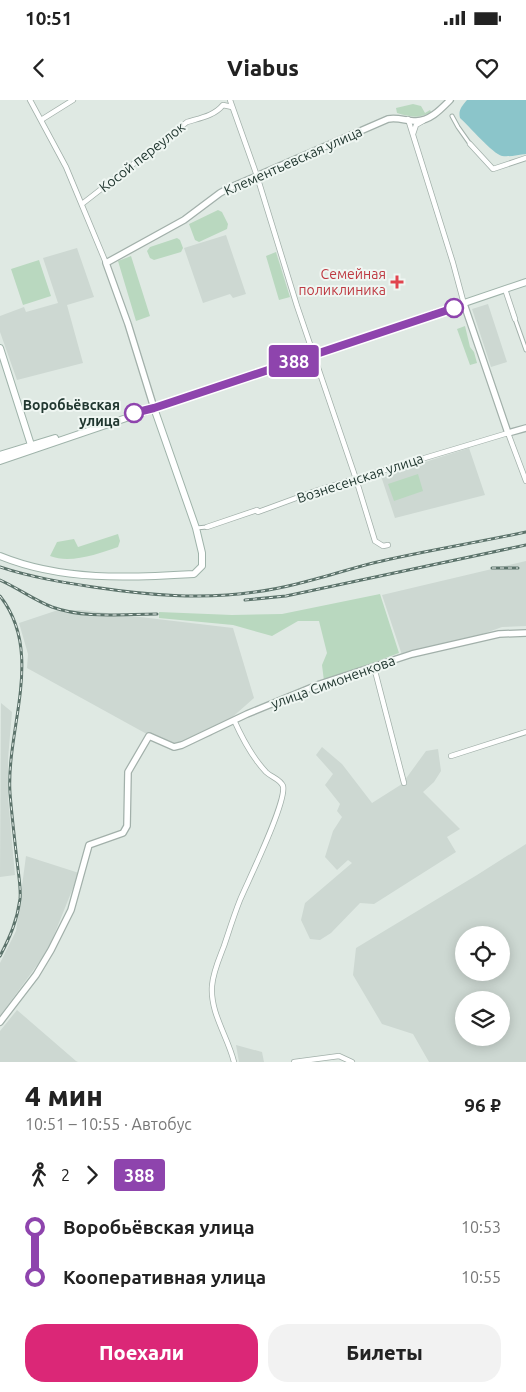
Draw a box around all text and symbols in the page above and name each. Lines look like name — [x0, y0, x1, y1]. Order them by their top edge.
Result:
text: 10:51 — [25, 7, 73, 29]
icon: back — [25, 54, 53, 82]
icon: heart — [473, 54, 501, 82]
text: Viabus — [227, 55, 299, 80]
street label: Косой переулок — [96, 119, 188, 195]
street label: Клементьевская улица — [221, 123, 365, 199]
place label: Семейная поликлиника — [298, 266, 386, 298]
marker: Семейная поликлиника — [390, 275, 404, 289]
unlabelled marker — [444, 298, 464, 318]
line badge: 388 — [265, 345, 323, 377]
text: 388 — [279, 351, 309, 371]
place label: Воробьёвская улица — [23, 397, 120, 429]
marker: Воробьёвская улица — [124, 403, 144, 423]
street label: Вознесенская улица — [295, 450, 425, 506]
street label: улица Симоненкова — [269, 652, 397, 712]
map controls — [455, 926, 510, 1046]
button: locate — [455, 926, 510, 981]
button: layers — [455, 991, 510, 1046]
text: 4 мин — [25, 1080, 103, 1111]
text: 96 ₽ — [464, 1094, 501, 1116]
text: 10:51 – 10:55 · Автобус — [25, 1115, 192, 1133]
icon: walk — [25, 1161, 53, 1189]
icon: forward — [78, 1161, 106, 1189]
text: 388 — [124, 1165, 155, 1185]
text: 2 — [61, 1166, 70, 1184]
text: Воробьёвская улица — [63, 1216, 255, 1238]
text: 10:53 — [461, 1218, 501, 1236]
text: Кооперативная улица — [63, 1266, 266, 1288]
text: 10:55 — [461, 1268, 501, 1286]
button: Поехали — [25, 1324, 258, 1382]
button: Билеты — [268, 1324, 501, 1382]

